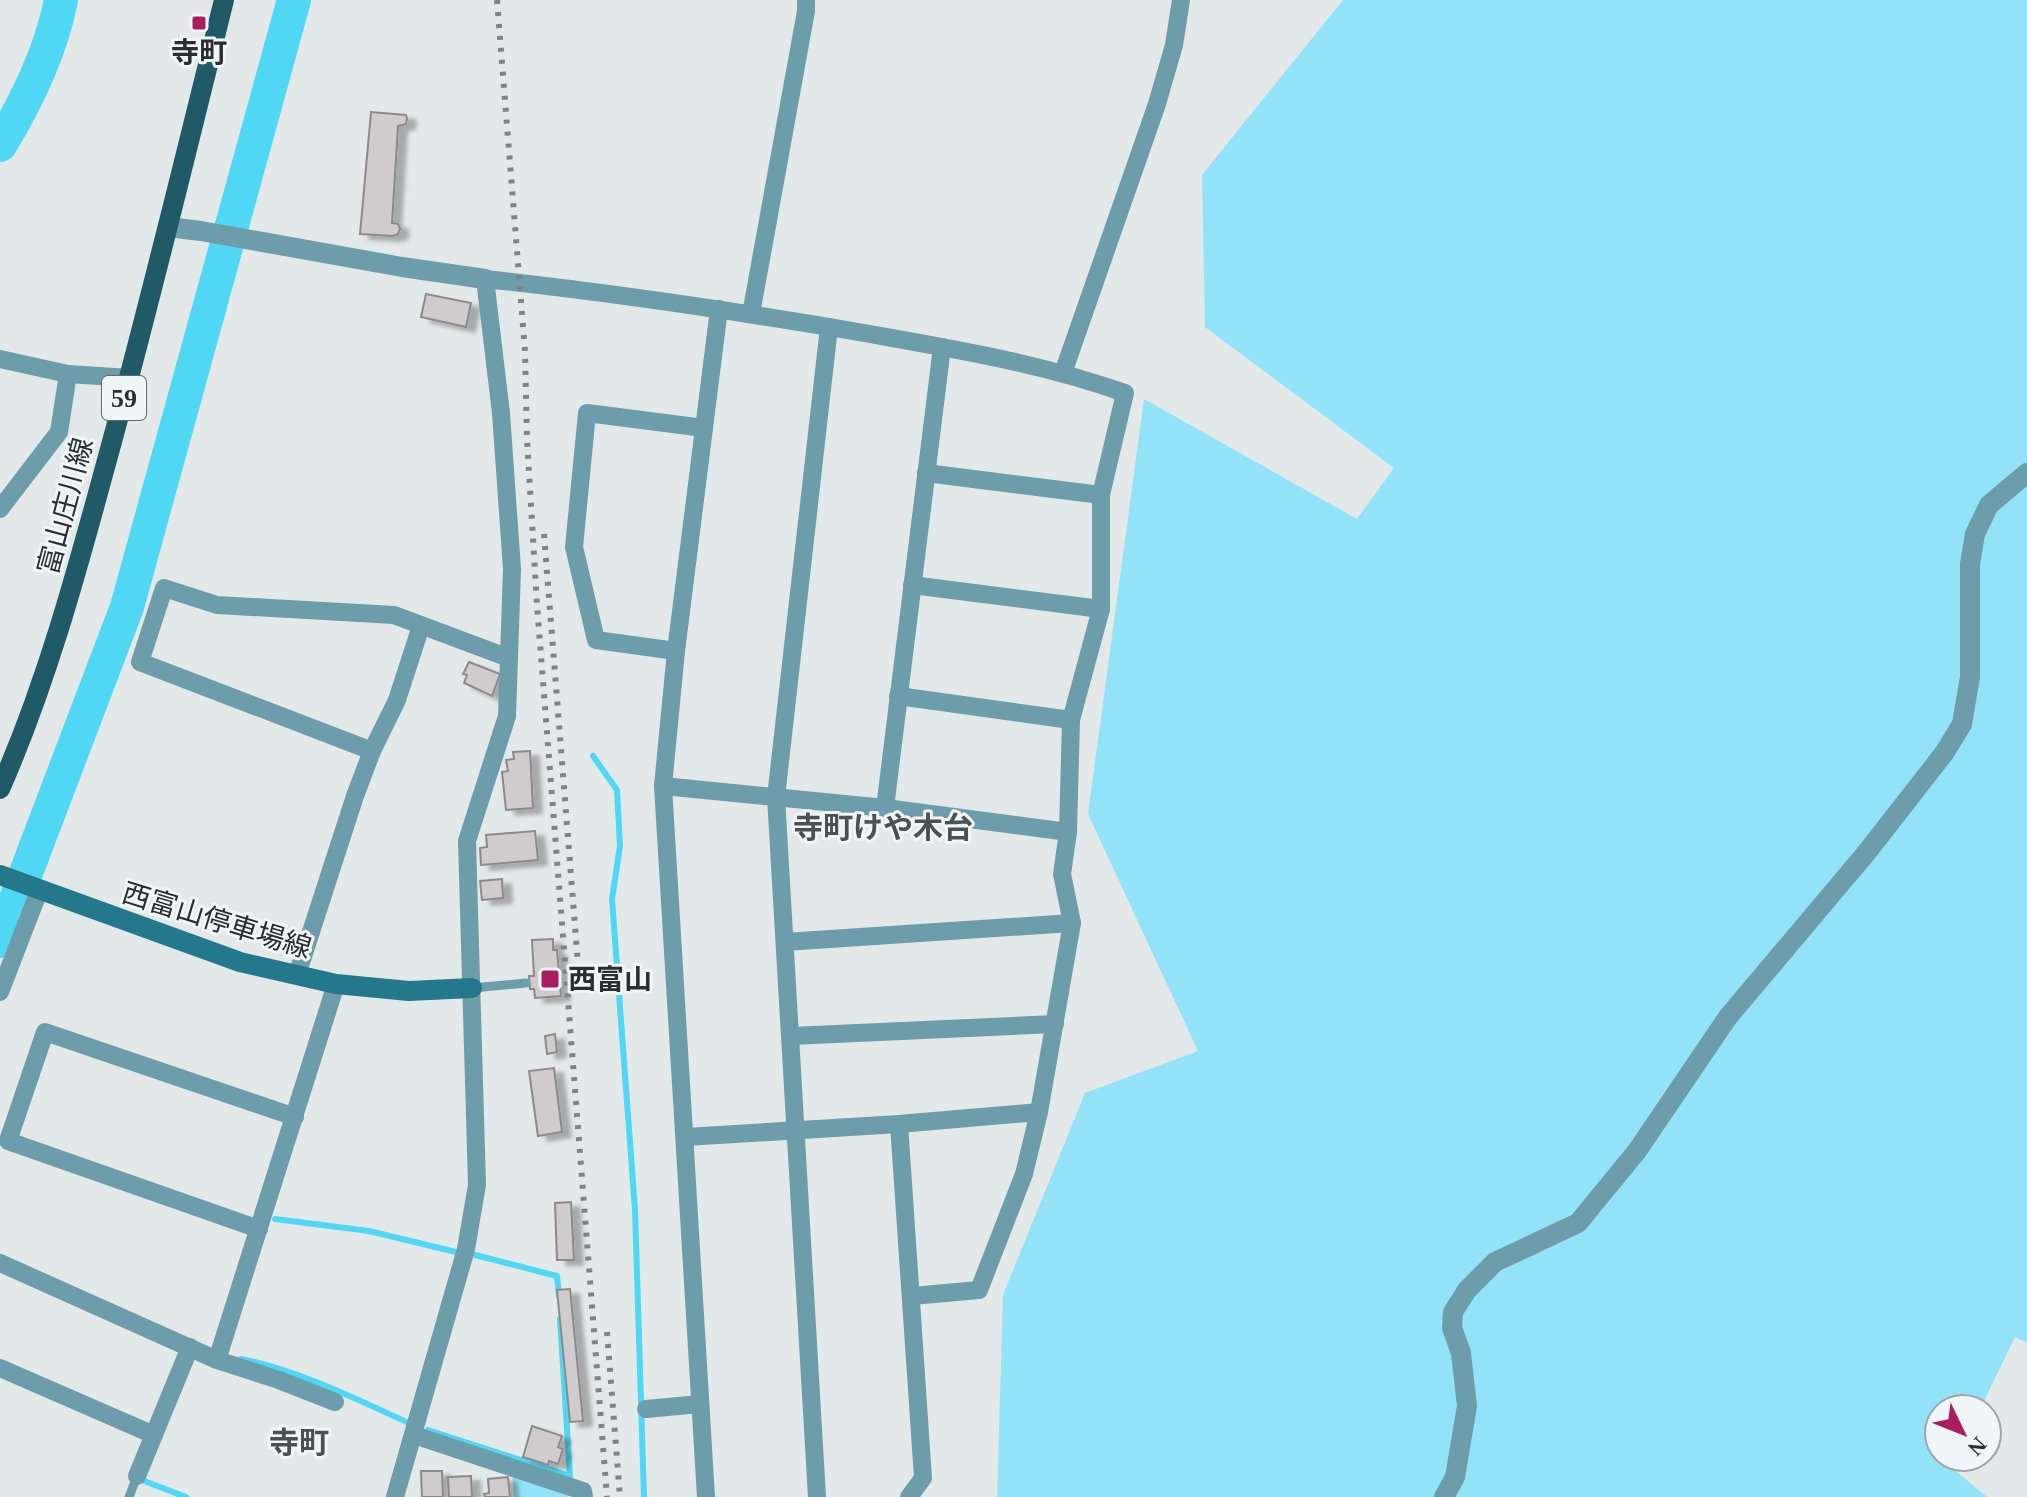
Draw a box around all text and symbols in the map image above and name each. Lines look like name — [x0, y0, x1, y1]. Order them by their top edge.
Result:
marker: 寺町 — [190, 14, 208, 32]
place label: 寺町 — [171, 37, 227, 68]
road number: 59 — [102, 376, 146, 420]
street label: 富山庄川線 — [32, 434, 99, 578]
district label: 寺町けや木台 — [793, 811, 973, 844]
street label: 西富山停車場線 — [119, 877, 315, 964]
place label: 西富山 — [568, 964, 652, 995]
marker: 西富山 — [539, 968, 561, 990]
north arrow — [1923, 1393, 2003, 1473]
district label: 寺町 — [269, 1426, 329, 1459]
text: N — [1963, 1432, 1992, 1461]

